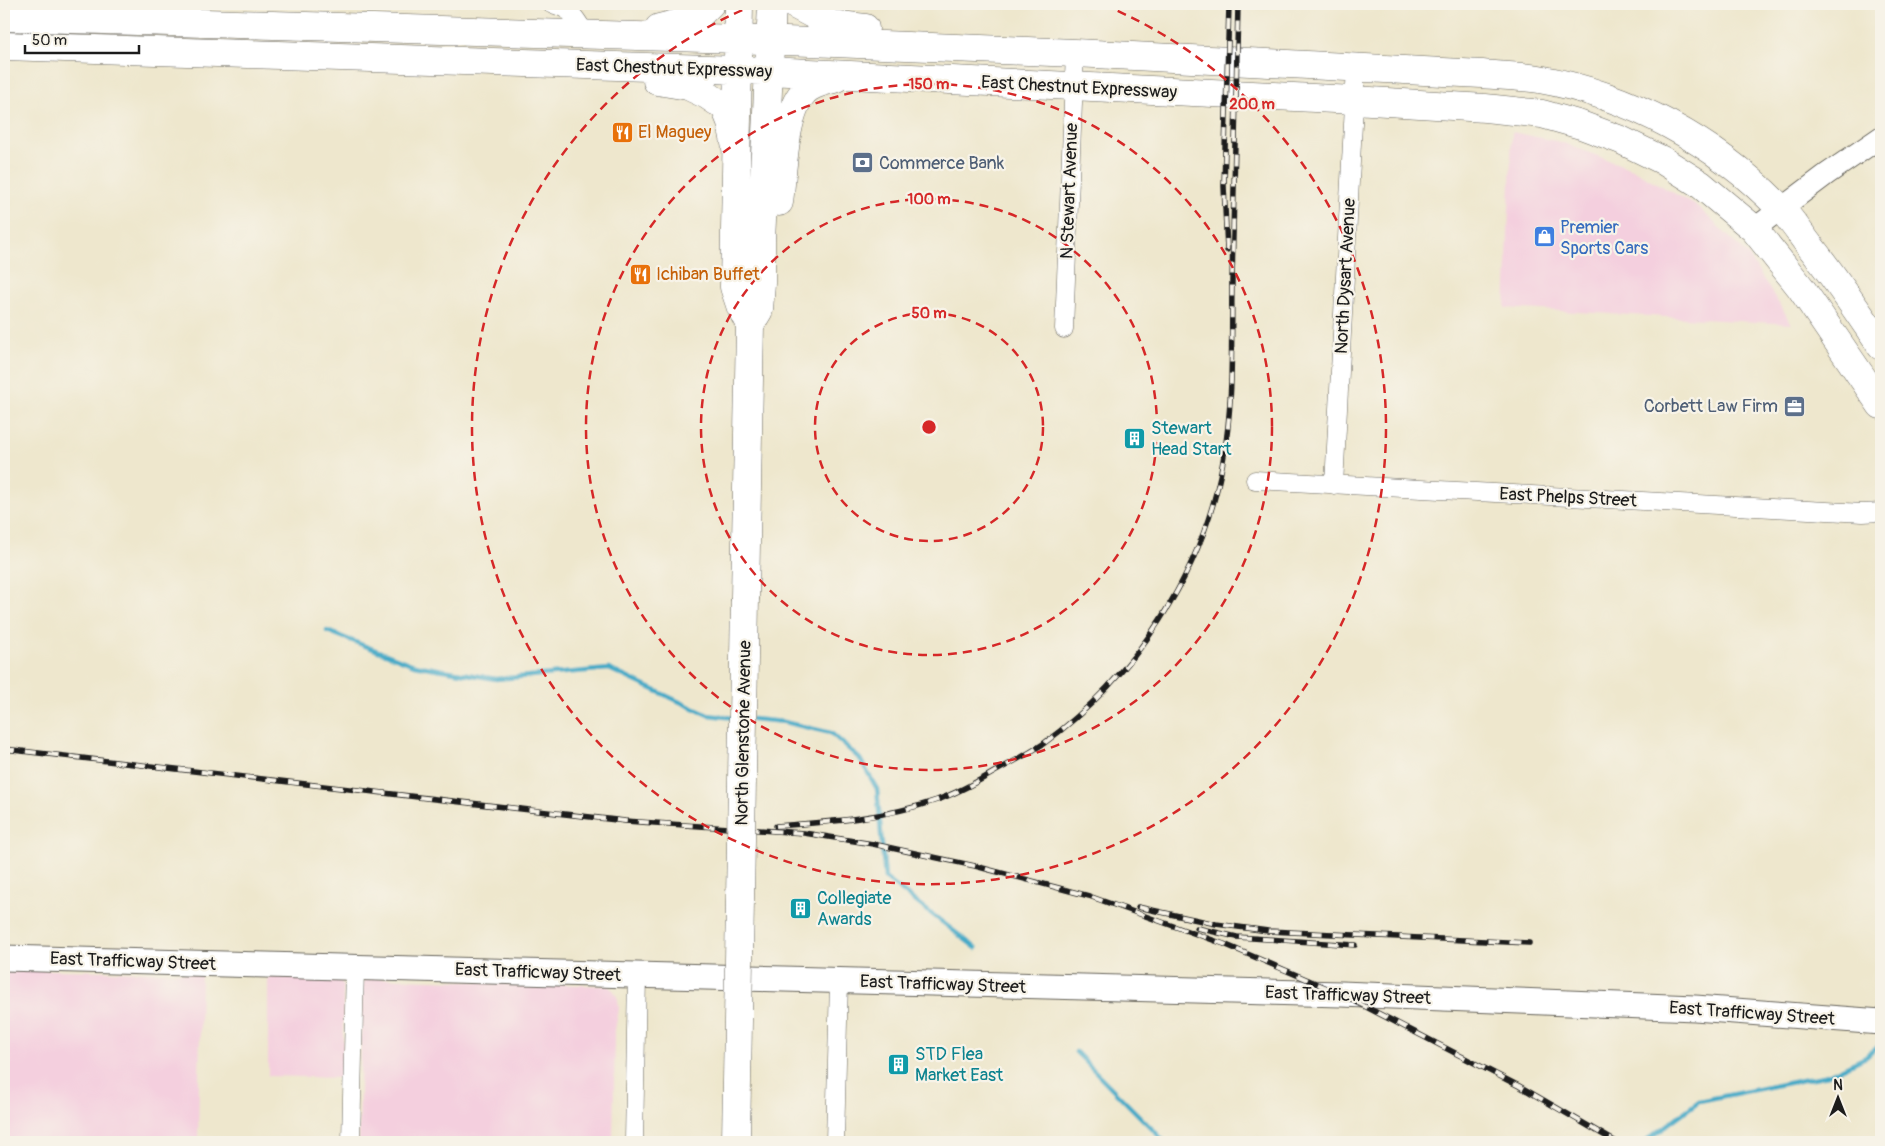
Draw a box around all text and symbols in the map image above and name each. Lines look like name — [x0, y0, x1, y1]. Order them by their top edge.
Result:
scale bar — [25, 22, 139, 54]
text: 50 m — [32, 31, 67, 50]
street label: East Chestnut Expressway — [576, 54, 773, 83]
street label: East Chestnut Expressway — [980, 71, 1178, 104]
text: 150 m — [909, 75, 949, 94]
text: 200 m — [1229, 95, 1275, 114]
restaurant icon: El Maguey — [610, 120, 634, 144]
place label: El Maguey — [638, 121, 712, 144]
street label: N Stewart Avenue — [1056, 122, 1083, 259]
bank icon: Commerce Bank — [851, 151, 875, 175]
place label: Commerce Bank — [879, 152, 1005, 175]
text: 100 m — [908, 190, 950, 209]
street label: North Dysart Avenue — [1330, 197, 1361, 355]
place label: Premier Sports Cars — [1560, 216, 1648, 260]
shop icon: Premier Sports Cars — [1532, 225, 1556, 249]
restaurant icon: Ichiban Buffet — [628, 262, 652, 286]
place label: Ichiban Buffet — [656, 263, 761, 286]
text: 50 m — [912, 304, 946, 323]
office icon: Corbett Law Firm — [1782, 394, 1806, 418]
place label: Corbett Law Firm — [1644, 395, 1778, 418]
place label: Stewart Head Start — [1151, 417, 1232, 461]
centre of rings — [920, 418, 938, 436]
building icon: Stewart Head Start — [1123, 426, 1147, 450]
street label: East Phelps Street — [1499, 482, 1638, 513]
street label: North Glenstone Avenue — [730, 640, 757, 826]
place label: Collegiate Awards — [817, 887, 892, 931]
building icon: Collegiate Awards — [789, 896, 813, 920]
street label: East Trafficway Street — [50, 947, 217, 976]
street label: East Trafficway Street — [455, 958, 622, 987]
street label: East Trafficway Street — [860, 970, 1027, 999]
street label: East Trafficway Street — [1265, 981, 1432, 1010]
street label: East Trafficway Street — [1668, 996, 1836, 1031]
place label: STD Flea Market East — [915, 1043, 1004, 1087]
building icon: STD Flea Market East — [887, 1052, 911, 1076]
north arrow — [1812, 1074, 1862, 1124]
text: N — [1833, 1077, 1843, 1094]

